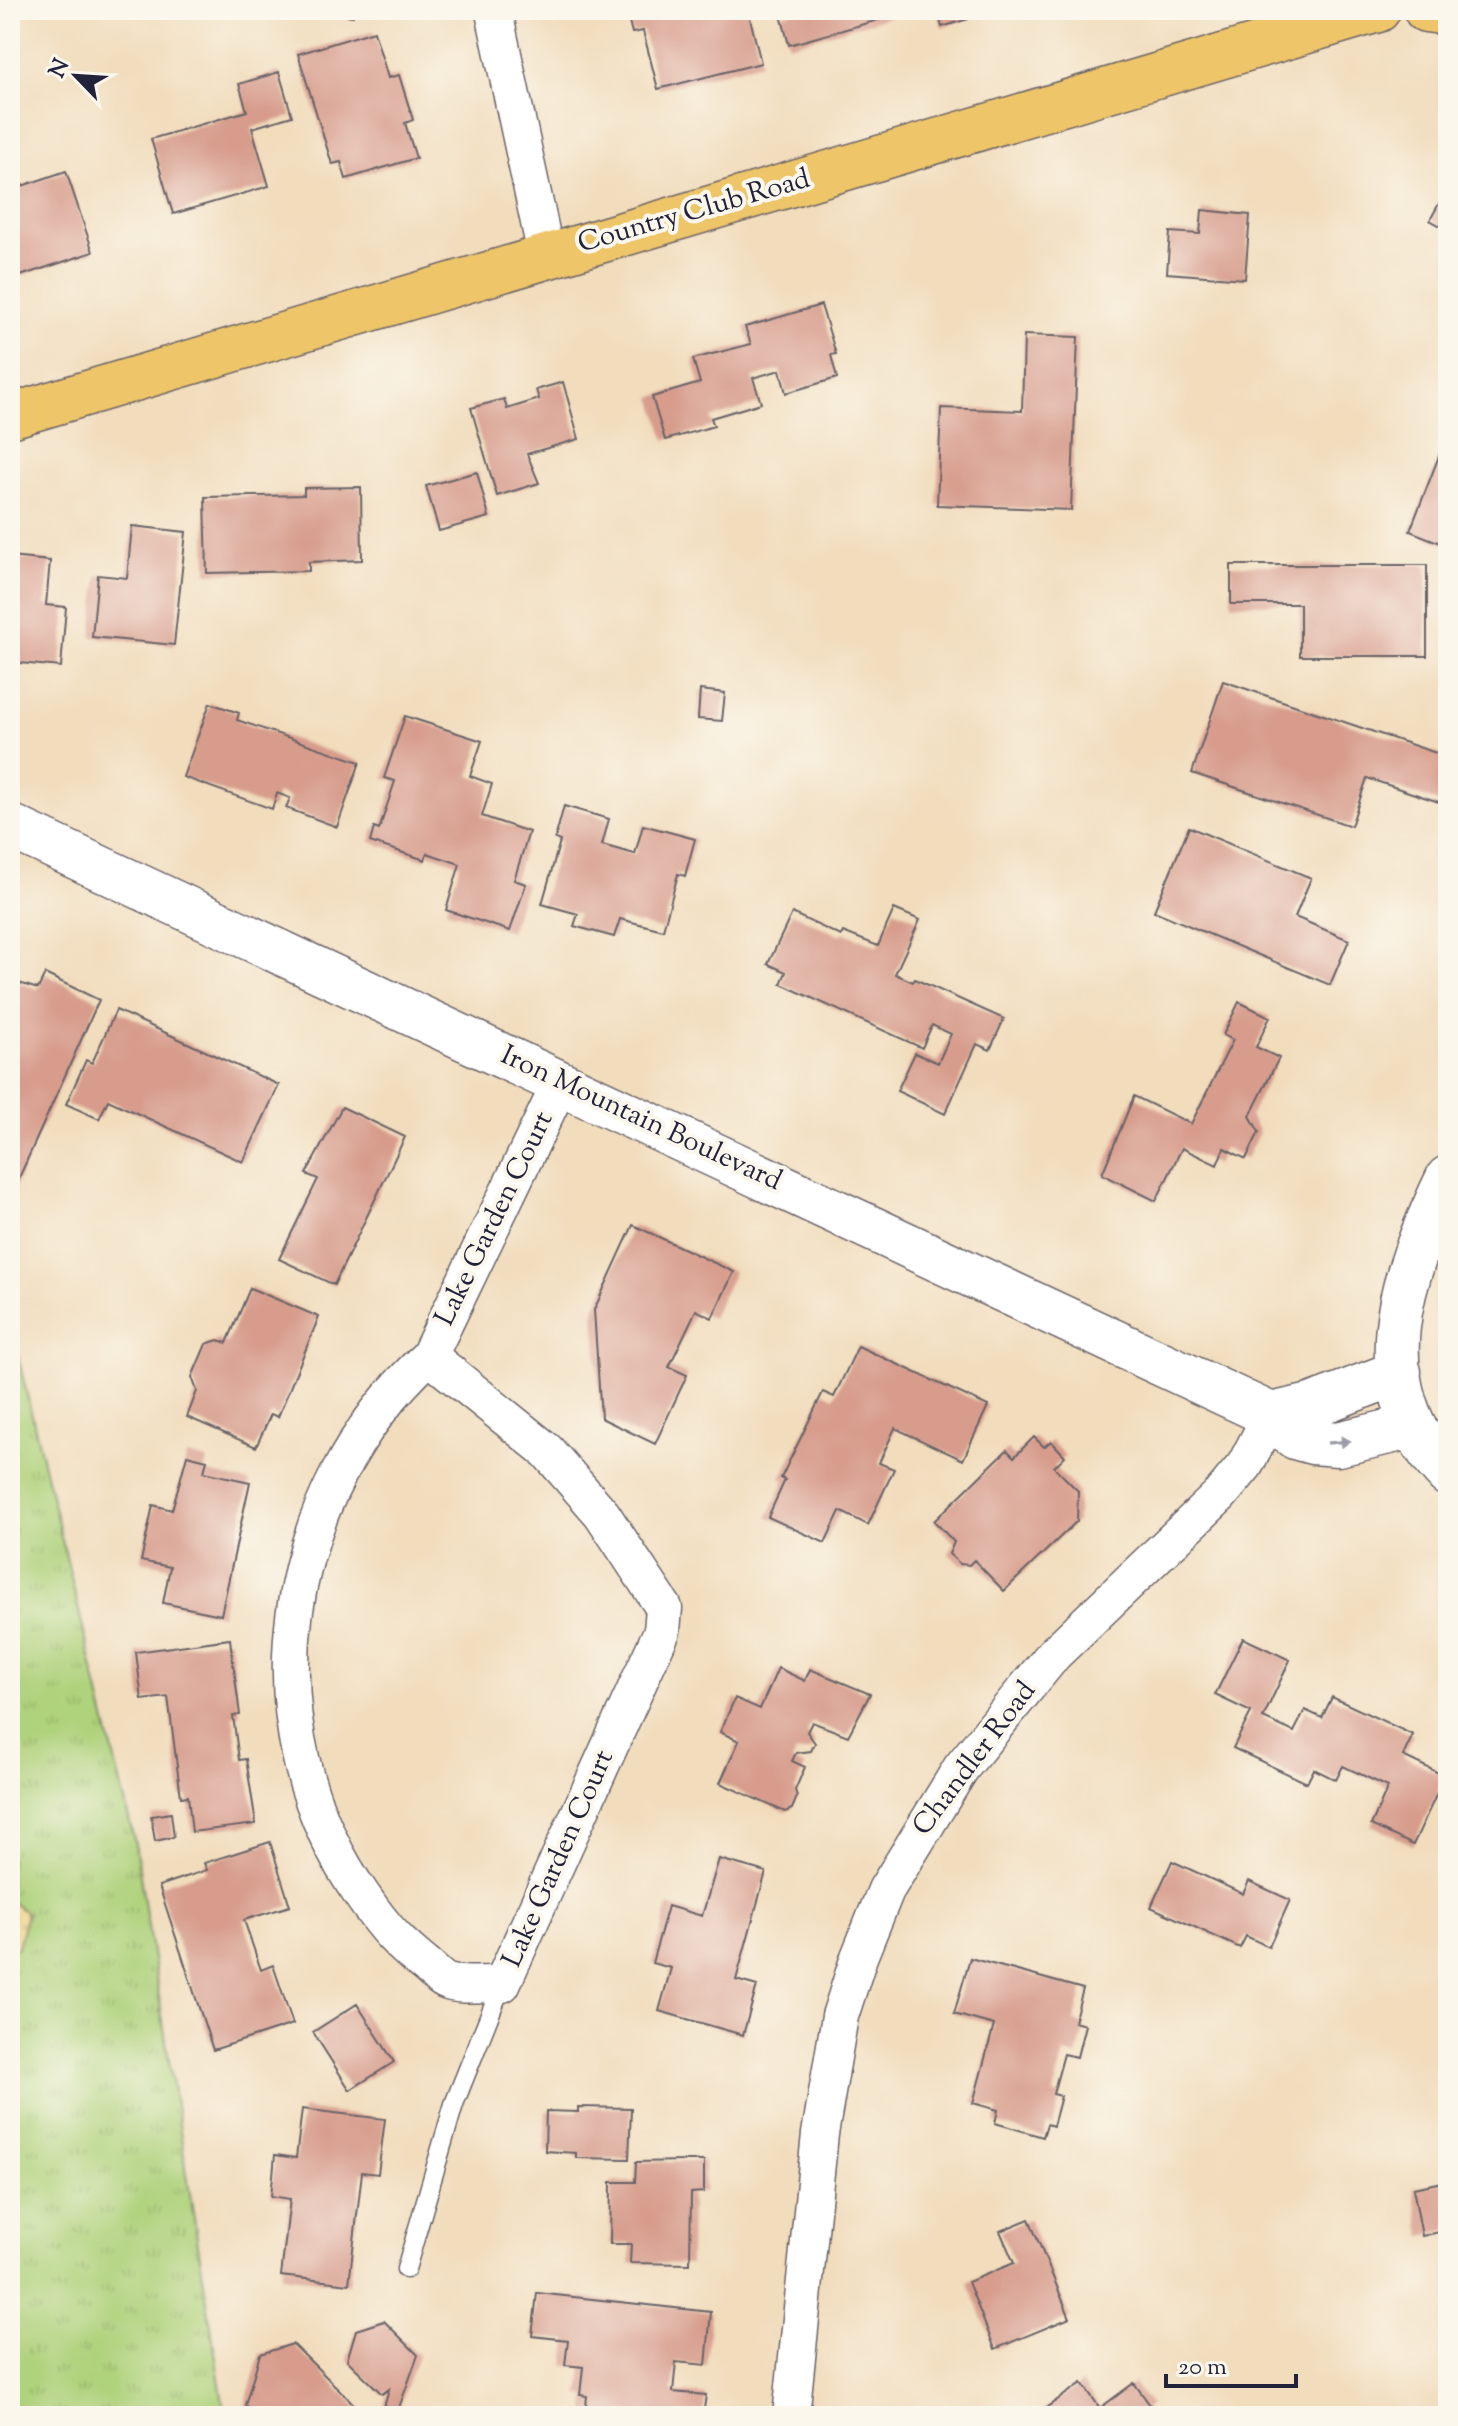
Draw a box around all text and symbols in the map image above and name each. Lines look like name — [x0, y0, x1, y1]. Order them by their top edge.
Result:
north arrow — [36, 36, 116, 116]
text: N — [42, 54, 79, 84]
street label: Country Club Road — [573, 160, 815, 264]
street label: Iron Mountain Boulevard — [494, 1036, 788, 1202]
street label: Lake Garden Court — [426, 1105, 564, 1333]
one-way arrow — [1327, 1435, 1352, 1448]
street label: Chandler Road — [904, 1673, 1046, 1845]
street label: Lake Garden Court — [493, 1744, 625, 1974]
scale bar — [1166, 2338, 1296, 2388]
text: 20 m — [1178, 2351, 1227, 2385]

